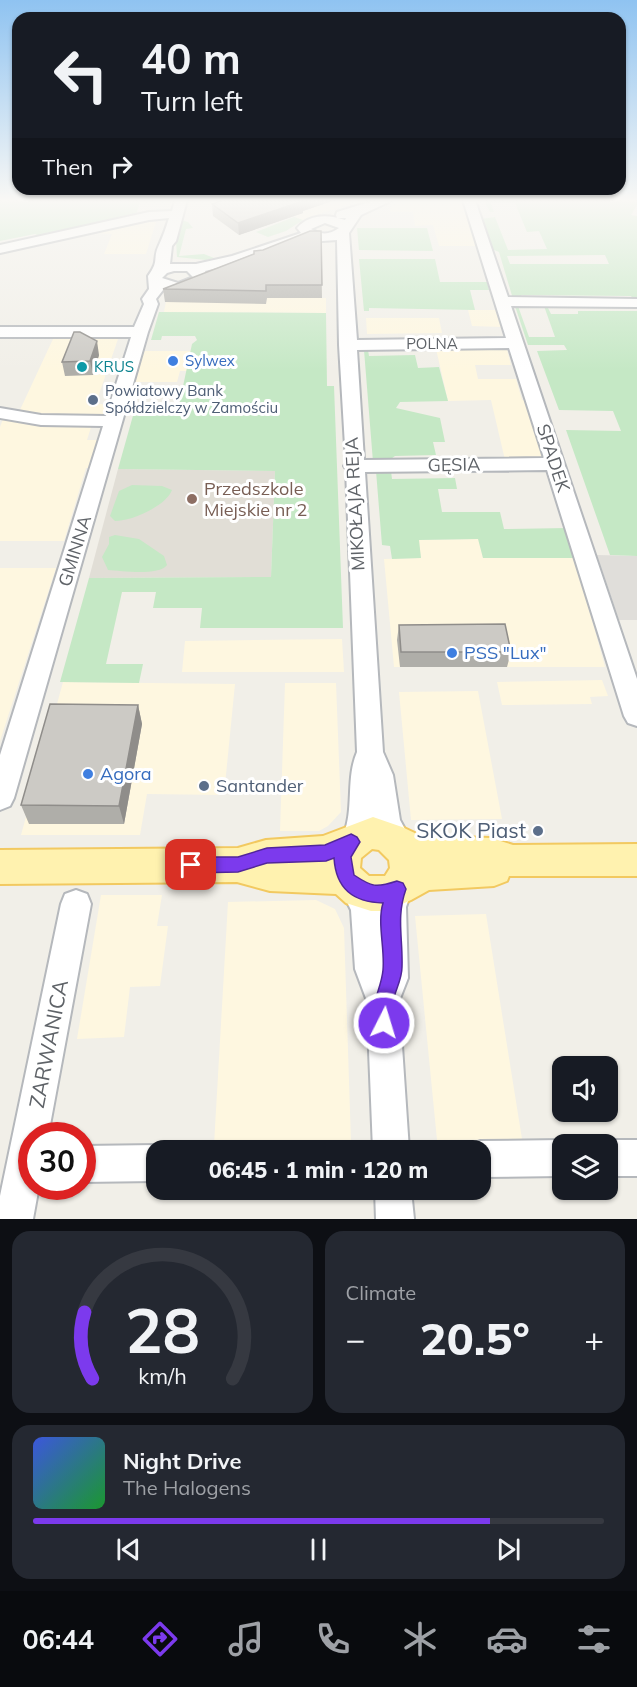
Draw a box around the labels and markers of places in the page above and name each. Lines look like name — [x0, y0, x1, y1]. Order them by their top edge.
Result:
place label: Sylwex — [185, 351, 235, 370]
marker: Sylwex — [166, 354, 180, 368]
place label: KRUS — [94, 357, 134, 376]
marker: KRUS — [75, 360, 89, 374]
place label: Powiatowy Bank Spółdzielczy w Zamościu — [105, 381, 278, 417]
marker: Powiatowy Bank Spółdzielczy w Zamościu — [86, 393, 100, 407]
place label: Przedszkole Miejskie nr 2 — [204, 477, 307, 521]
marker: Przedszkole Miejskie nr 2 — [185, 492, 199, 506]
place label: PSS "Lux" — [464, 641, 547, 664]
marker: PSS "Lux" — [445, 646, 459, 660]
place label: Agora — [100, 762, 152, 785]
marker: Agora — [81, 767, 95, 781]
place label: Santander — [216, 774, 304, 797]
marker: Santander — [197, 779, 211, 793]
place label: SKOK Piast — [416, 817, 526, 843]
marker: SKOK Piast — [531, 824, 545, 838]
pin — [165, 839, 216, 890]

